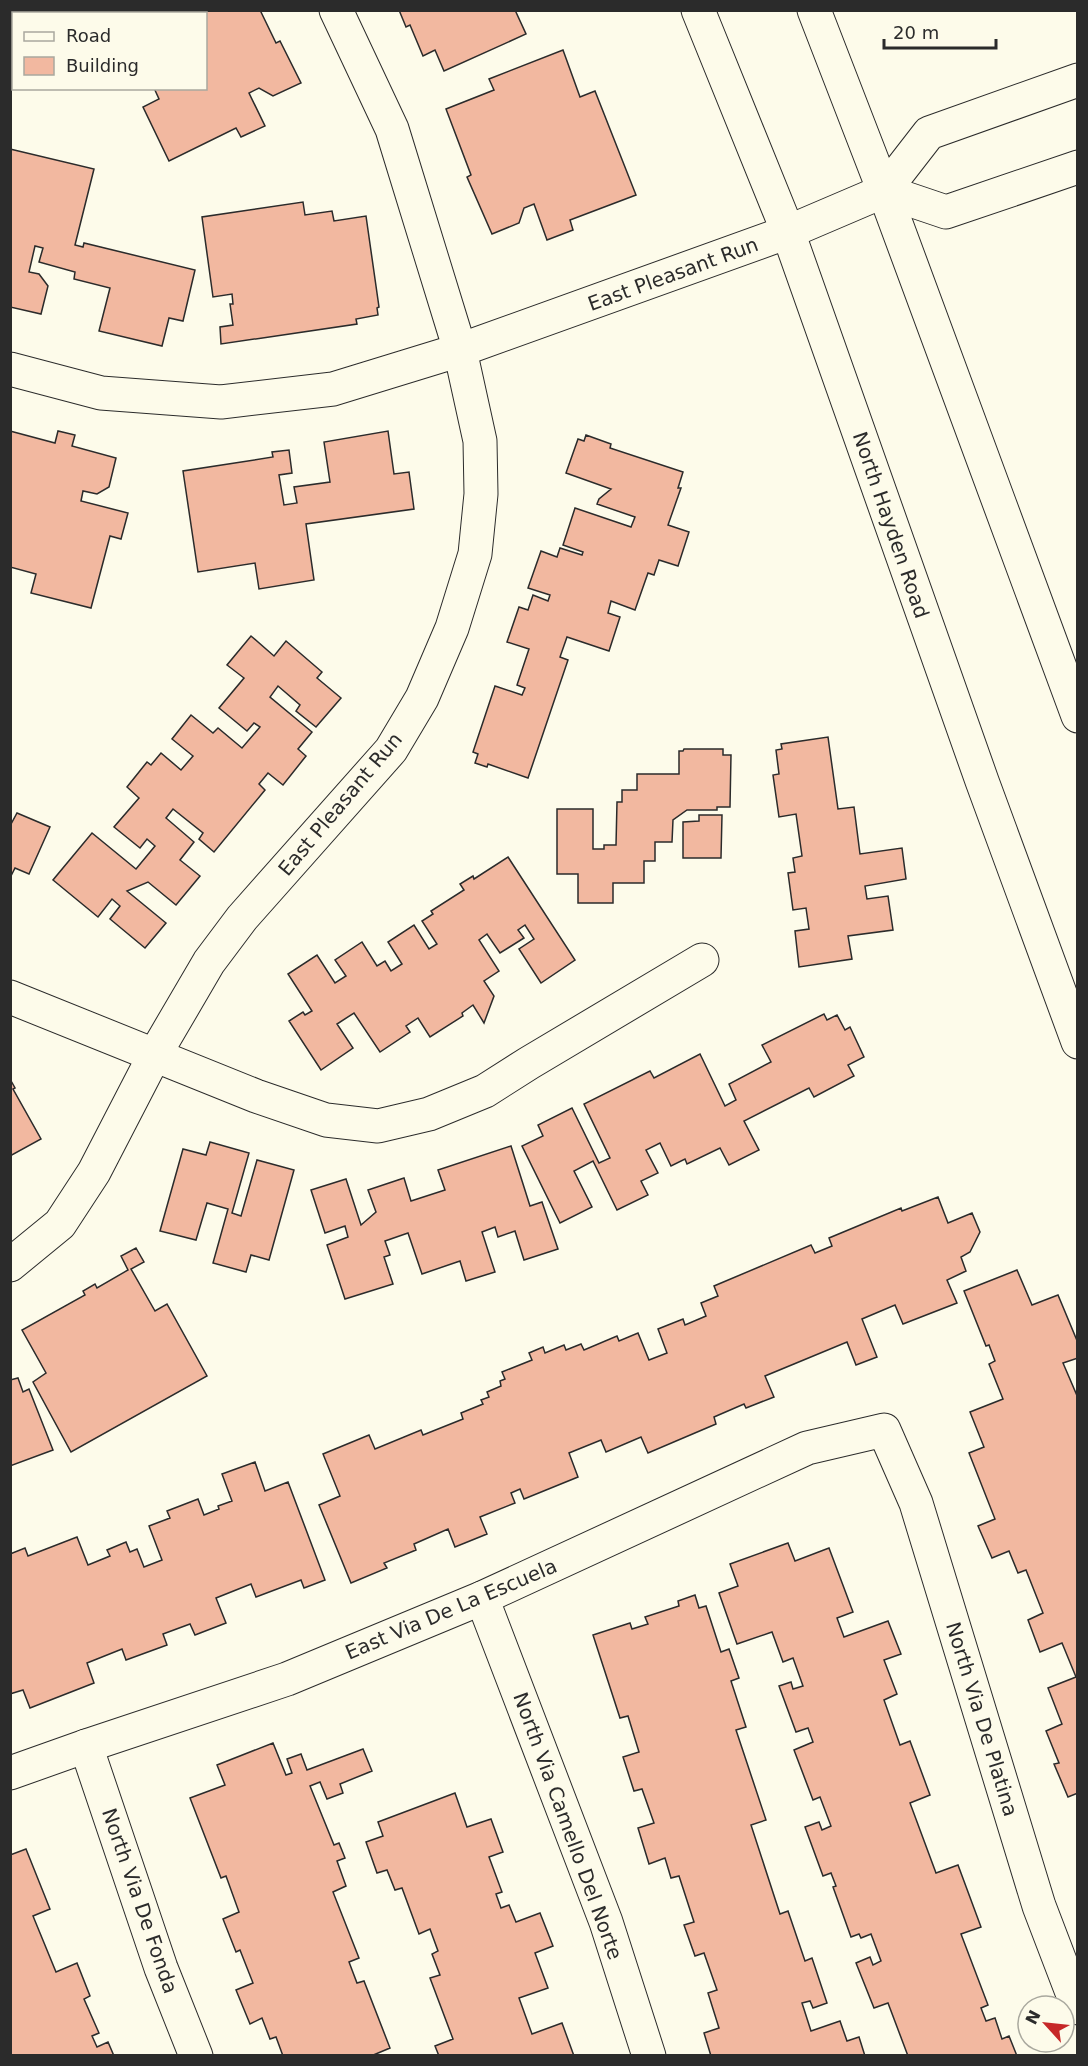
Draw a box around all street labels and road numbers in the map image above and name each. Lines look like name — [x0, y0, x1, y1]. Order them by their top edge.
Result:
street label: East Pleasant Run — [585, 232, 761, 316]
street label: North Hayden Road — [848, 429, 934, 621]
street label: East Pleasant Run — [273, 727, 407, 881]
street label: East Via De La Escuela — [342, 1553, 560, 1665]
street label: North Via De Platina — [941, 1619, 1023, 1819]
street label: North Via Camello Del Norte — [508, 1689, 628, 1963]
street label: North Via De Fonda — [97, 1805, 183, 1997]

